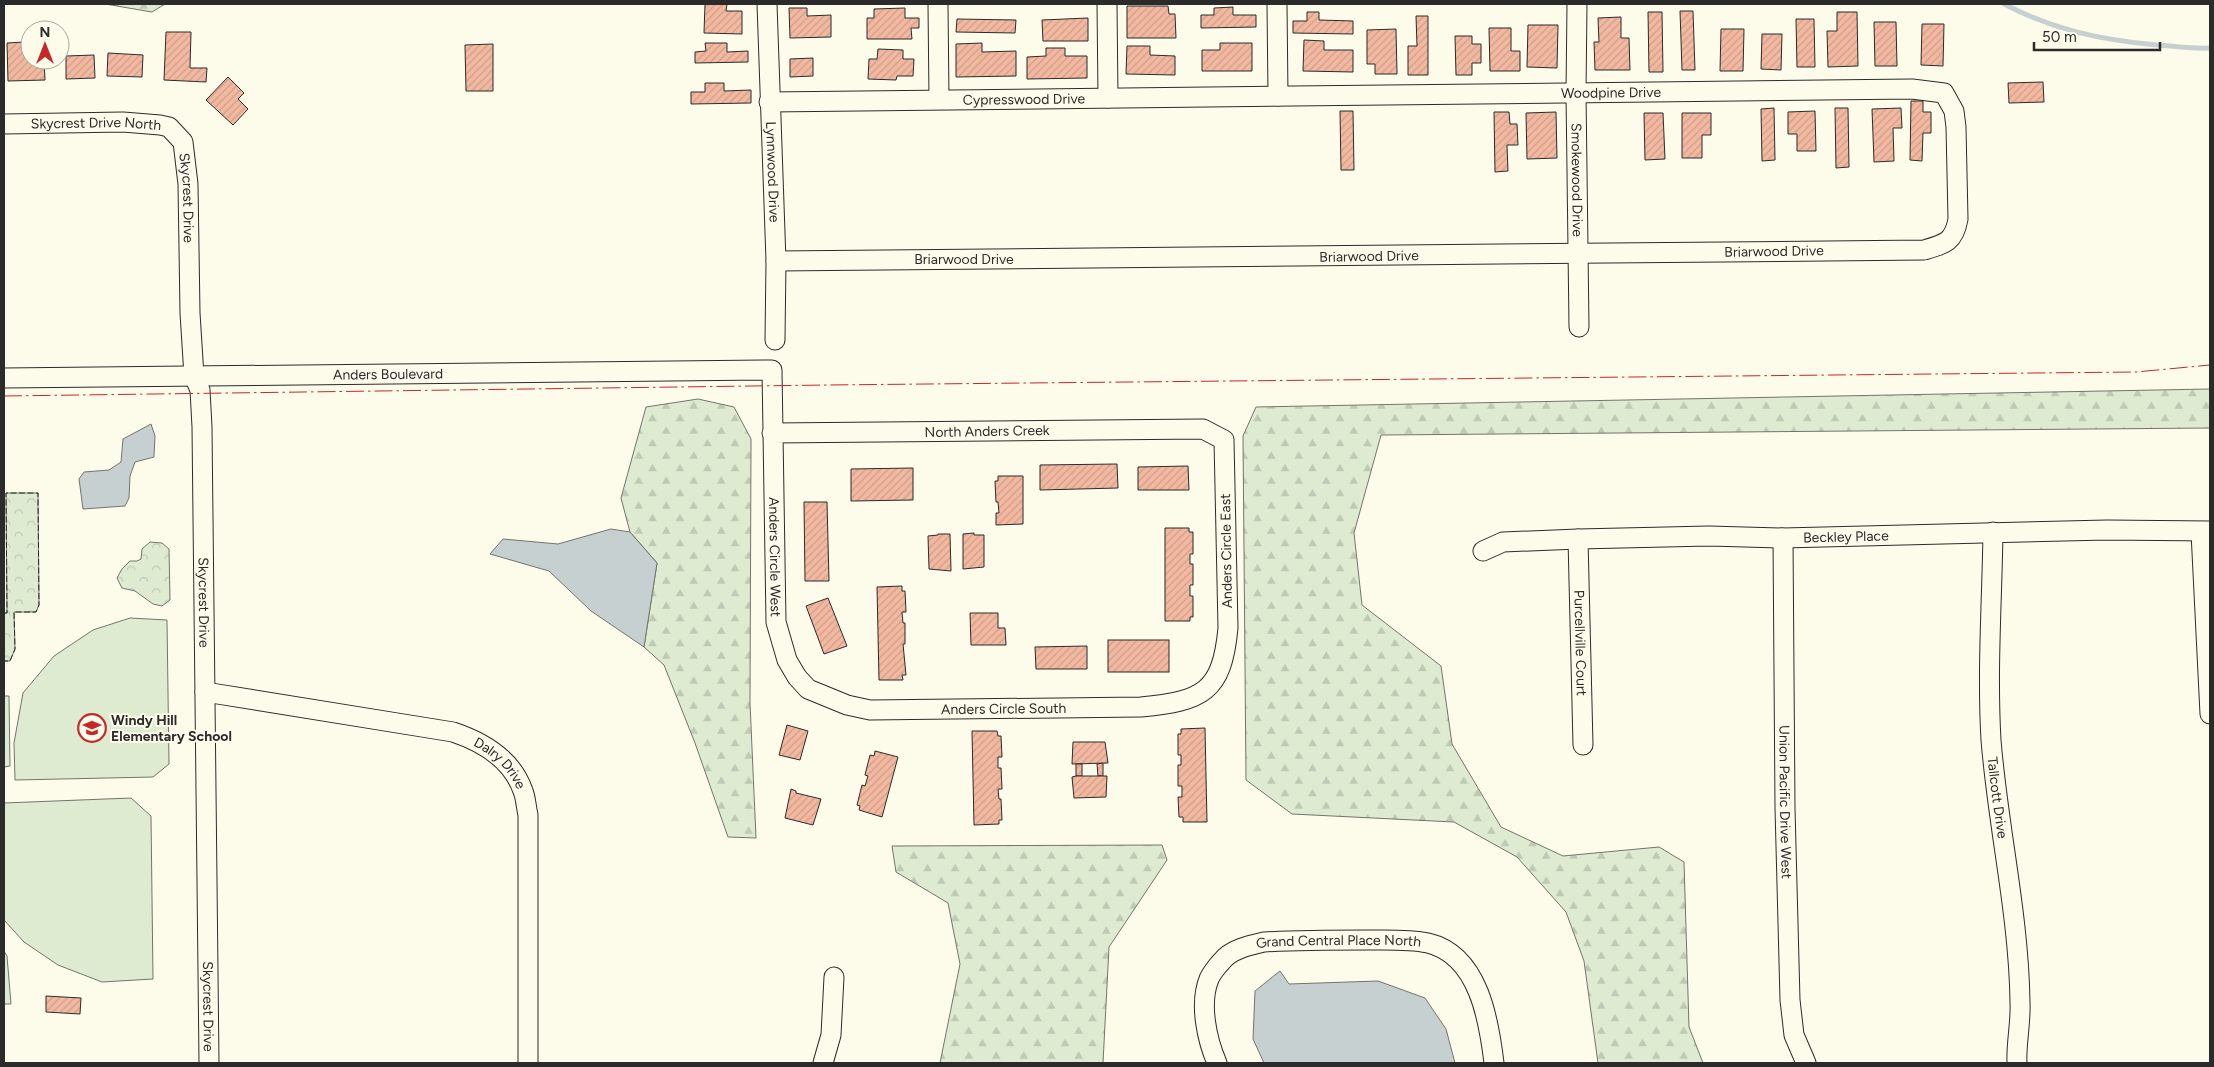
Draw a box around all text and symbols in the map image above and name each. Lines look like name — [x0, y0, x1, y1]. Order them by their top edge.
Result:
north arrow — [20, 20, 70, 70]
scale bar — [2034, 20, 2160, 52]
text: N — [40, 24, 50, 41]
text: 50 m — [2042, 28, 2077, 46]
street label: Woodpine Drive — [1561, 84, 1661, 102]
street label: Cypresswood Drive — [963, 90, 1086, 109]
street label: Skycrest Drive North — [31, 114, 162, 134]
street label: Lynnwood Drive — [762, 121, 783, 223]
street label: Smokewood Drive — [1567, 123, 1586, 237]
street label: Skycrest Drive — [175, 152, 197, 243]
street label: Briarwood Drive — [1724, 242, 1824, 261]
street label: Briarwood Drive — [1319, 247, 1419, 266]
street label: Briarwood Drive — [914, 251, 1014, 268]
street label: Anders Boulevard — [333, 365, 443, 384]
street label: North Anders Creek — [924, 422, 1050, 441]
street label: Anders Circle East — [1217, 493, 1236, 609]
street label: Anders Circle West — [765, 497, 784, 617]
street label: Beckley Place — [1803, 527, 1889, 546]
street label: Skycrest Drive — [194, 557, 212, 648]
street label: Purcellville Court — [1570, 590, 1590, 696]
street label: Anders Circle South — [941, 700, 1067, 718]
place label: Windy Hill Elementary School — [111, 712, 232, 745]
school or university icon: Windy Hill Elementary School — [77, 713, 107, 743]
street label: Union Pacific Drive West — [1775, 725, 1795, 879]
street label: Dalry Drive — [471, 734, 529, 792]
street label: Tallcott Drive — [1984, 756, 2011, 840]
street label: Grand Central Place North — [1254, 932, 1422, 953]
street label: Skycrest Drive — [199, 961, 217, 1052]

